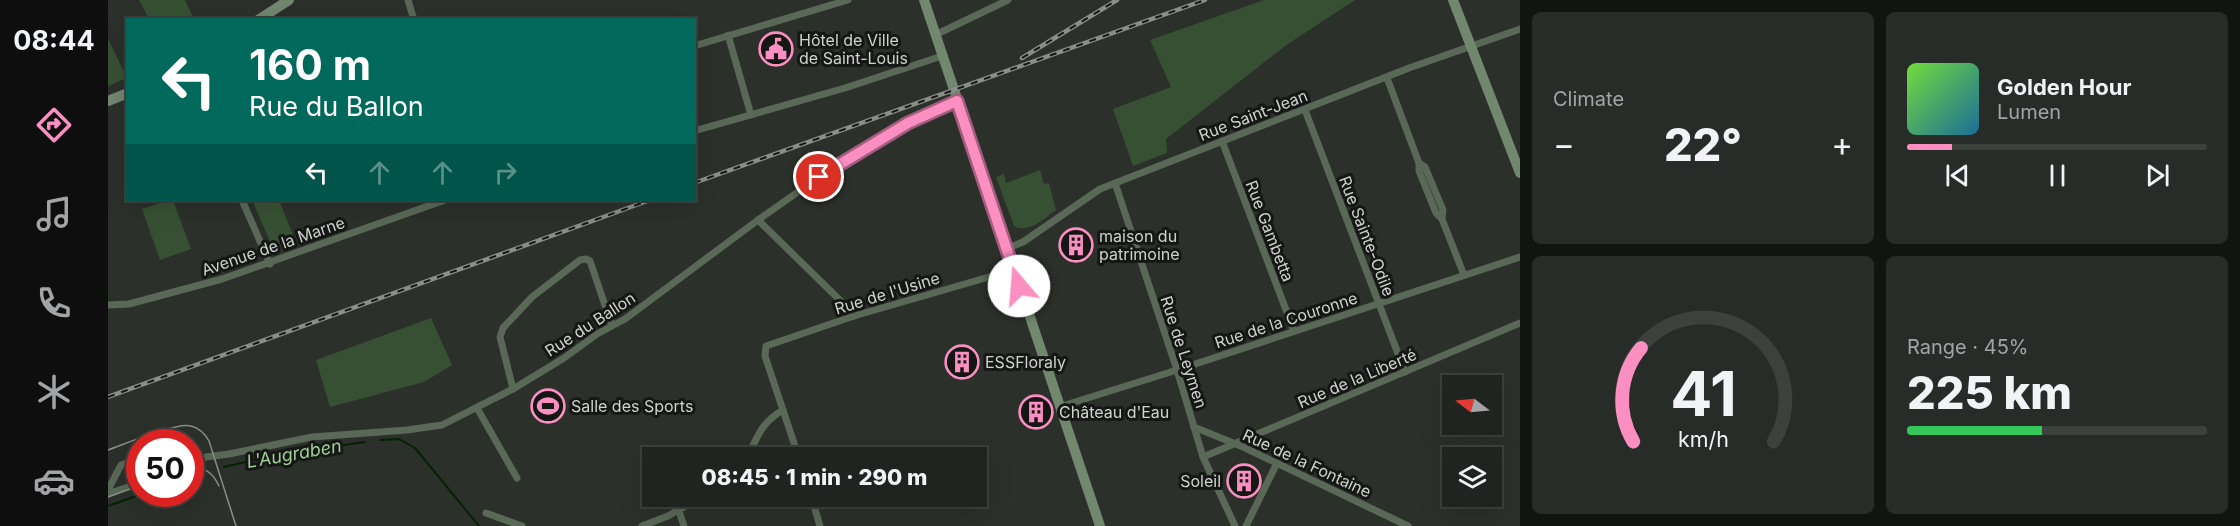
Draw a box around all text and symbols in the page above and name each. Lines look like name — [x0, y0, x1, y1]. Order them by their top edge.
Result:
text: 08:44 — [13, 24, 95, 57]
place label: Hôtel de Ville de Saint-Louis — [799, 30, 908, 68]
public building icon: Hôtel de Ville de Saint-Louis — [758, 31, 794, 67]
text: 160 m — [249, 39, 371, 90]
icon: left — [150, 42, 228, 120]
text: Golden Hour — [1997, 74, 2131, 100]
street label: Rue Saint-Jean — [1196, 85, 1310, 145]
text: Climate — [1553, 87, 1624, 111]
text: Rue du Ballon — [249, 90, 424, 123]
text: Lumen — [1997, 100, 2061, 124]
icon: directions — [33, 104, 75, 146]
text: 22° — [1664, 117, 1742, 172]
text: − — [1553, 124, 1575, 164]
text: + — [1831, 124, 1853, 164]
pin — [793, 151, 844, 202]
icon: left — [300, 156, 333, 189]
icon: ahead — [363, 156, 396, 189]
icon: ahead — [426, 156, 459, 189]
icon: right — [489, 156, 522, 189]
icon: previous — [1941, 159, 1974, 192]
icon: pause — [2041, 159, 2074, 192]
icon: next — [2141, 159, 2174, 192]
icon: arrive — [802, 160, 835, 193]
street label: Rue Sainte-Odile — [1335, 173, 1399, 299]
street label: Rue Gambetta — [1242, 178, 1298, 284]
icon: music — [33, 193, 75, 235]
street label: Avenue de la Marne — [199, 212, 347, 280]
place label: maison du patrimoine — [1099, 226, 1180, 264]
building icon: maison du patrimoine — [1058, 227, 1094, 263]
position arrow — [987, 254, 1051, 318]
street label: Rue de l'Usine — [832, 268, 942, 318]
icon: phone — [33, 282, 75, 324]
street label: Rue du Ballon — [541, 287, 639, 361]
street label: Rue de la Couronne — [1212, 287, 1360, 353]
street label: Rue de Leymen — [1156, 293, 1212, 411]
text: Range · 45% — [1907, 335, 2028, 359]
building icon: ESSFloraly — [944, 344, 980, 380]
street label: Rue de la Liberté — [1295, 344, 1419, 412]
place label: ESSFloraly — [985, 352, 1066, 372]
text: 41 — [1670, 356, 1736, 431]
text: 225 km — [1907, 365, 2072, 420]
icon: climate — [33, 371, 75, 413]
north arrow — [1442, 375, 1502, 435]
map controls — [1442, 375, 1502, 507]
sports icon: Salle des Sports — [530, 388, 566, 424]
building icon: Château d'Eau — [1018, 394, 1054, 430]
place label: Salle des Sports — [571, 396, 693, 416]
place label: Château d'Eau — [1059, 402, 1169, 422]
street label: Rue de la Fontaine — [1240, 424, 1374, 502]
text: km/h — [1678, 426, 1728, 452]
speed limit sign: 50 — [126, 429, 204, 507]
water label: L'Augraben — [245, 435, 343, 472]
button: layers — [1442, 447, 1502, 507]
icon: car — [33, 460, 75, 502]
building icon: Soleil — [1226, 463, 1262, 499]
text: 08:45 · 1 min · 290 m — [702, 464, 927, 490]
place label: Soleil — [1180, 471, 1221, 491]

